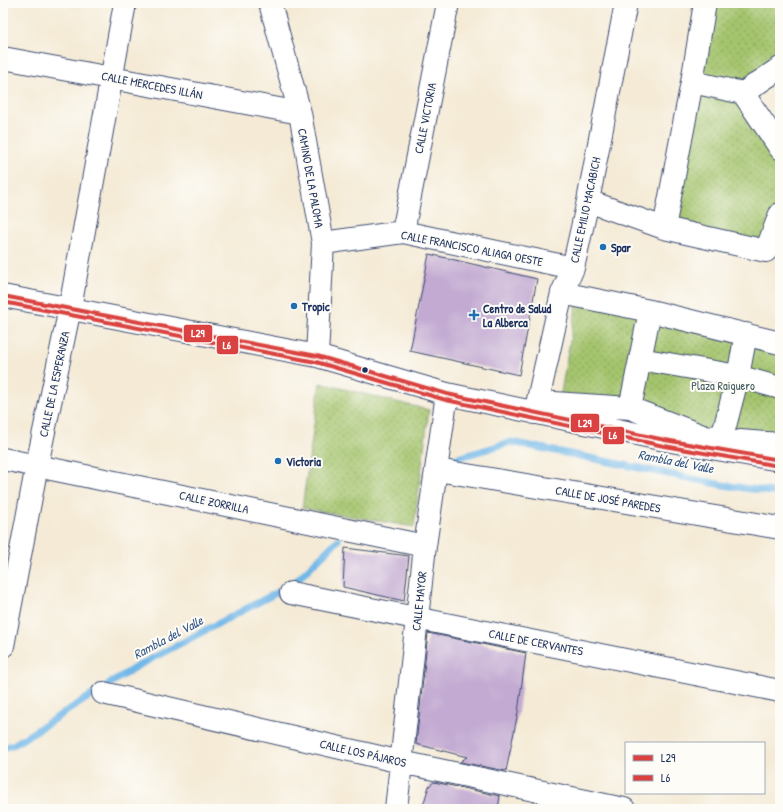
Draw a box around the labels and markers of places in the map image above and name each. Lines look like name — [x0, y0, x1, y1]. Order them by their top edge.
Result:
place label: Spar — [611, 239, 631, 257]
marker: Spar — [598, 242, 608, 252]
place label: Tropic — [301, 298, 330, 316]
place label: Centro de Salud La Alberca — [483, 300, 552, 331]
marker: Tropic — [289, 301, 299, 311]
marker: Centro de Salud La Alberca — [468, 309, 480, 321]
unlabelled marker — [360, 365, 370, 375]
place label: Victoria — [286, 453, 321, 470]
marker: Victoria — [273, 456, 283, 466]

